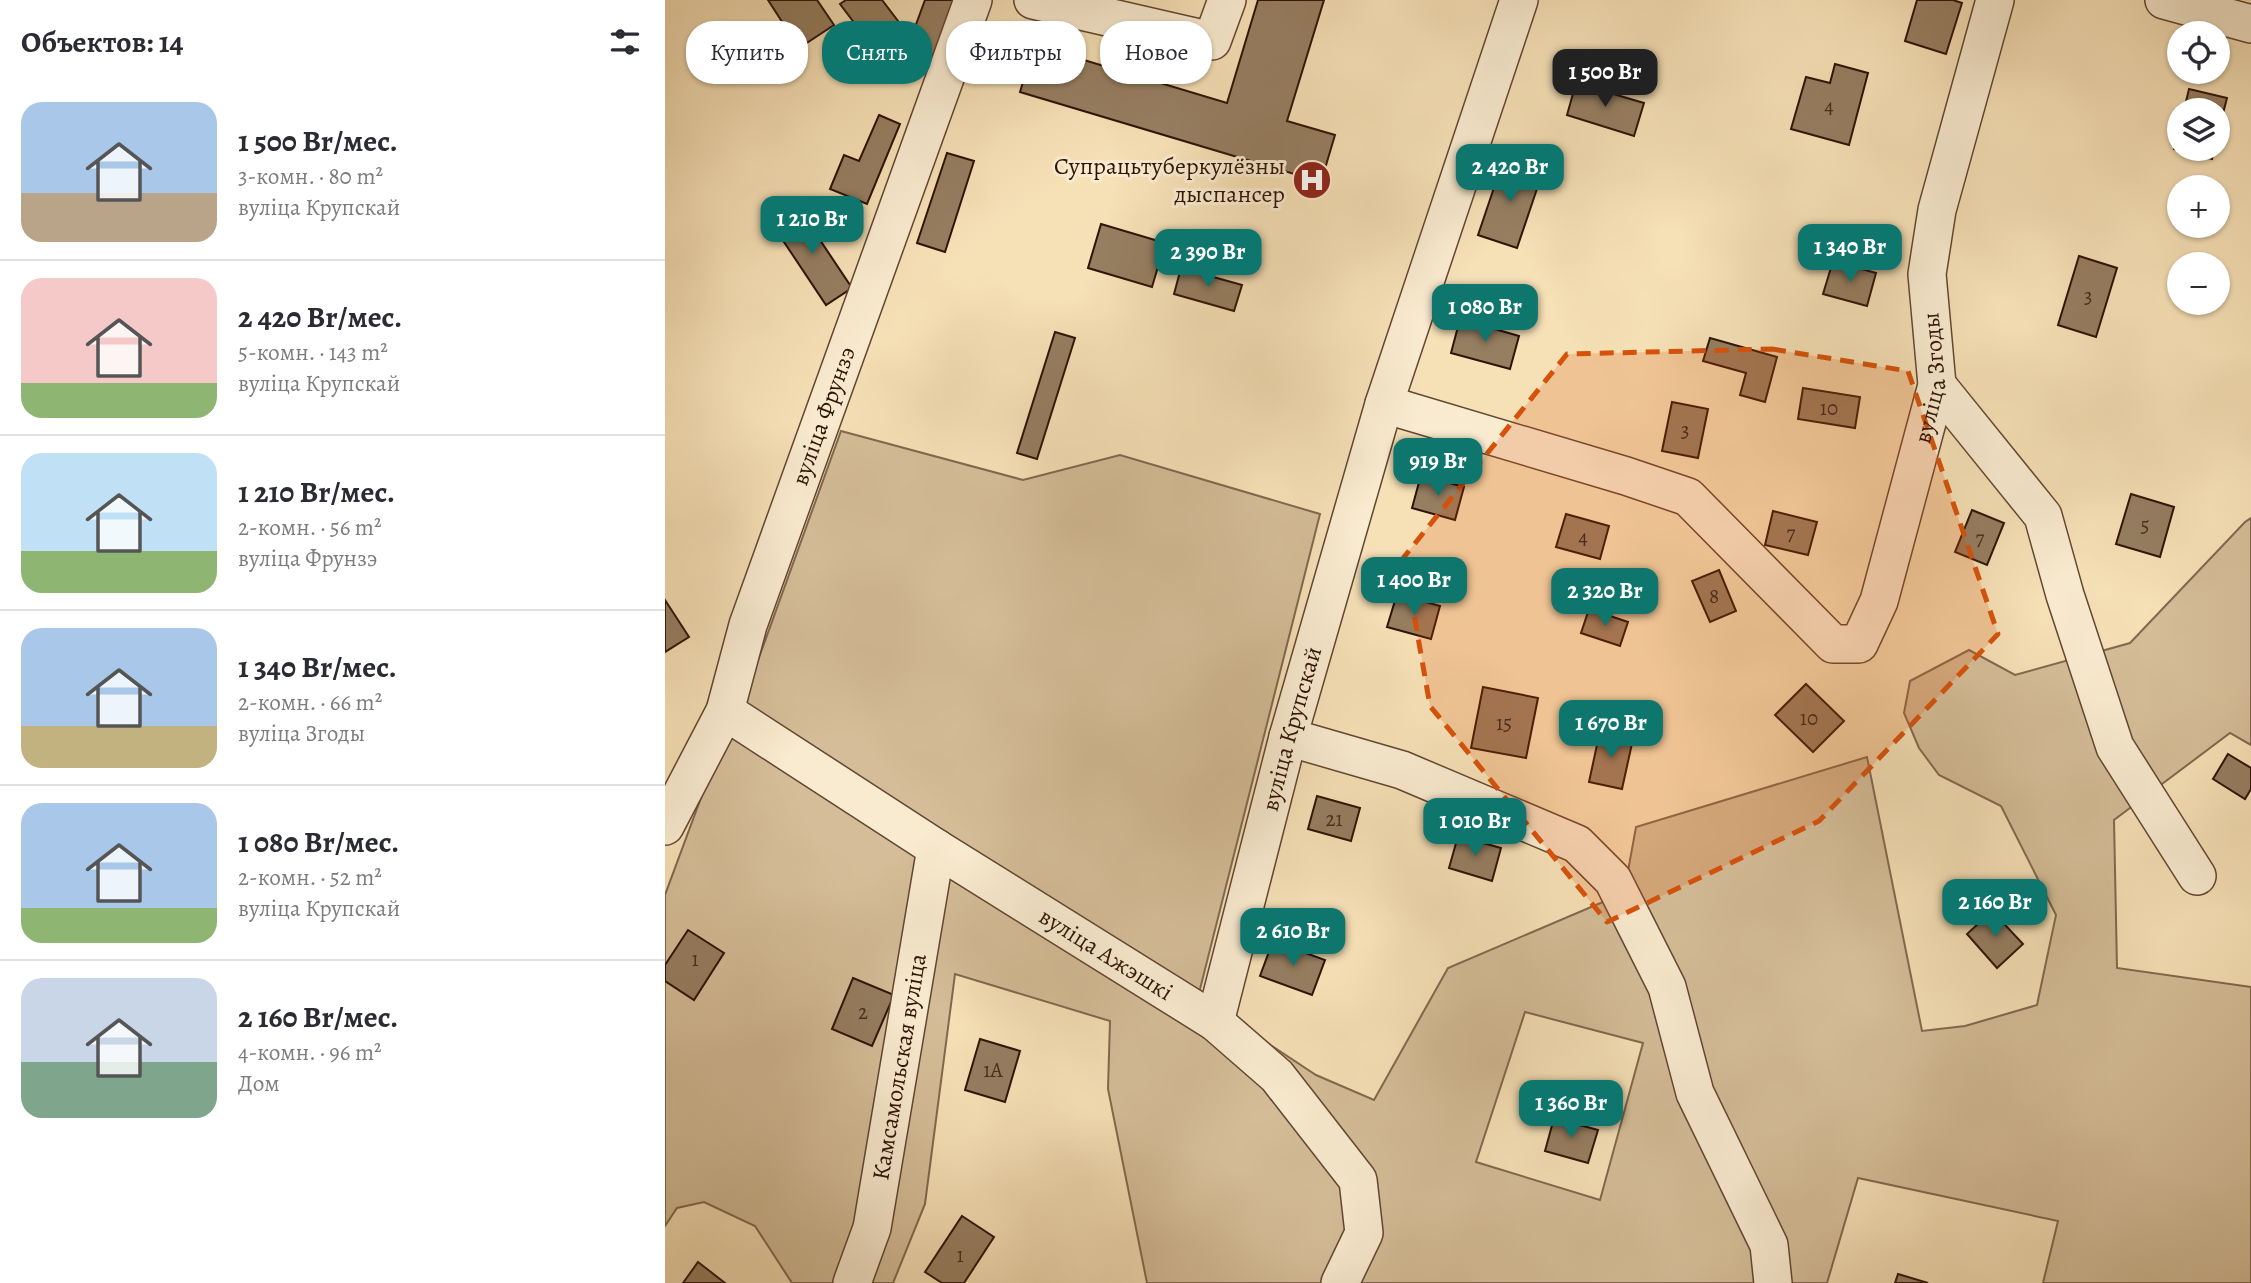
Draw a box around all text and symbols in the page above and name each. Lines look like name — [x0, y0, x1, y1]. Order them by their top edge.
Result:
chip: Купить — [686, 21, 808, 84]
chip: Снять — [822, 21, 932, 84]
chip: Фильтры — [946, 21, 1086, 84]
chip: Новое — [1100, 21, 1212, 84]
map controls — [2167, 21, 2230, 315]
button: locate — [2167, 21, 2230, 84]
text: Объектов: 14 — [21, 22, 183, 62]
icon: filters — [606, 23, 644, 61]
pin: 1 500 Br — [1533, 50, 1677, 109]
text: 1 500 Br — [1569, 56, 1641, 87]
house number: 4 — [1824, 92, 1834, 120]
button: layers — [2167, 98, 2230, 161]
text: 1 500 Br/мес. — [238, 121, 398, 161]
icon: home — [77, 130, 161, 214]
pin: 2 420 Br — [1438, 144, 1582, 204]
place label: Супрацьтуберкулёзны дыспансер — [1054, 150, 1285, 210]
text: 2 420 Br — [1472, 151, 1548, 182]
hospital icon: Супрацьтуберкулёзны дыспансер — [1291, 159, 1333, 201]
text: 3-комн. · 80 m² — [238, 161, 383, 192]
button: + — [2167, 175, 2230, 238]
text: вуліца Крупскай — [238, 192, 400, 223]
pin: 1 210 Br — [740, 196, 884, 256]
text: 1 210 Br — [777, 203, 847, 234]
pin: 1 340 Br — [1778, 224, 1922, 284]
pin: 2 390 Br — [1136, 230, 1280, 289]
text: 1 340 Br — [1814, 231, 1886, 262]
text: 2 390 Br — [1171, 236, 1245, 267]
button: − — [2167, 252, 2230, 315]
house number: 3 — [2084, 282, 2092, 310]
pin: 1 080 Br — [1413, 284, 1557, 344]
text: 1 080 Br — [1448, 291, 1522, 322]
text: 2 420 Br/мес. — [238, 297, 402, 337]
icon: home — [77, 306, 161, 390]
street label: вуліца Згоды — [1906, 311, 1953, 447]
text: 5-комн. · 143 m² — [238, 337, 388, 368]
street label: вуліца Фрунзэ — [784, 342, 863, 490]
text: вуліца Крупскай — [238, 368, 400, 399]
house number: 10 — [1820, 394, 1838, 422]
house number: 3 — [1681, 416, 1689, 444]
pin: 919 Br — [1381, 438, 1495, 498]
text: 919 Br — [1409, 445, 1467, 476]
text: 1 210 Br/мес. — [238, 472, 395, 512]
icon: home — [77, 481, 161, 565]
house number: 5 — [2140, 511, 2150, 539]
text: 2-комн. · 56 m² — [238, 512, 382, 543]
house number: 7 — [1787, 519, 1796, 547]
house number: 4 — [1578, 523, 1588, 551]
house number: 7 — [1976, 524, 1985, 552]
text: вуліца Фрунзэ — [238, 543, 377, 574]
pin: 1 400 Br — [1342, 558, 1486, 617]
text: 1 400 Br — [1377, 564, 1451, 595]
pin: 2 320 Br — [1533, 568, 1677, 628]
text: 2 320 Br — [1567, 575, 1643, 606]
house number: 8 — [1709, 582, 1719, 610]
street label: вуліца Крупскай — [1254, 643, 1329, 814]
text: 1 340 Br/мес. — [238, 647, 397, 687]
icon: home — [77, 656, 161, 740]
text: 2-комн. · 66 m² — [238, 687, 382, 718]
pin: 1 670 Br — [1539, 700, 1683, 760]
house number: 10 — [1800, 704, 1818, 732]
text: 1 670 Br — [1575, 707, 1647, 738]
house number: 15 — [1496, 709, 1512, 737]
text: вуліца Згоды — [238, 718, 365, 749]
pin: 1 010 Br — [1403, 798, 1547, 858]
house number: 21 — [1325, 805, 1343, 833]
text: 1 010 Br — [1439, 805, 1511, 836]
text: 1 080 Br/мес. — [238, 822, 399, 862]
icon: home — [77, 831, 161, 915]
text: 2-комн. · 52 m² — [238, 862, 382, 893]
pin: 2 160 Br — [1923, 880, 2067, 939]
text: 2 160 Br — [1958, 886, 2032, 917]
text: вуліца Крупскай — [238, 893, 400, 924]
street label: вуліца Ажэшкі — [1033, 900, 1179, 1008]
pin: 2 610 Br — [1221, 908, 1365, 968]
text: 2 610 Br — [1256, 915, 1330, 946]
house number: 1 — [691, 945, 699, 973]
street label: Камсамольская вуліца — [864, 951, 934, 1183]
text: 2 160 Br/мес. — [238, 997, 398, 1037]
house number: 2 — [858, 998, 868, 1026]
icon: home — [77, 1006, 161, 1090]
text: 4-комн. · 96 m² — [238, 1037, 382, 1068]
house number: 1А — [983, 1056, 1003, 1084]
text: Дом — [238, 1068, 280, 1099]
pin: 1 360 Br — [1499, 1080, 1643, 1140]
text: 1 360 Br — [1535, 1087, 1607, 1118]
house number: 1 — [956, 1241, 964, 1269]

